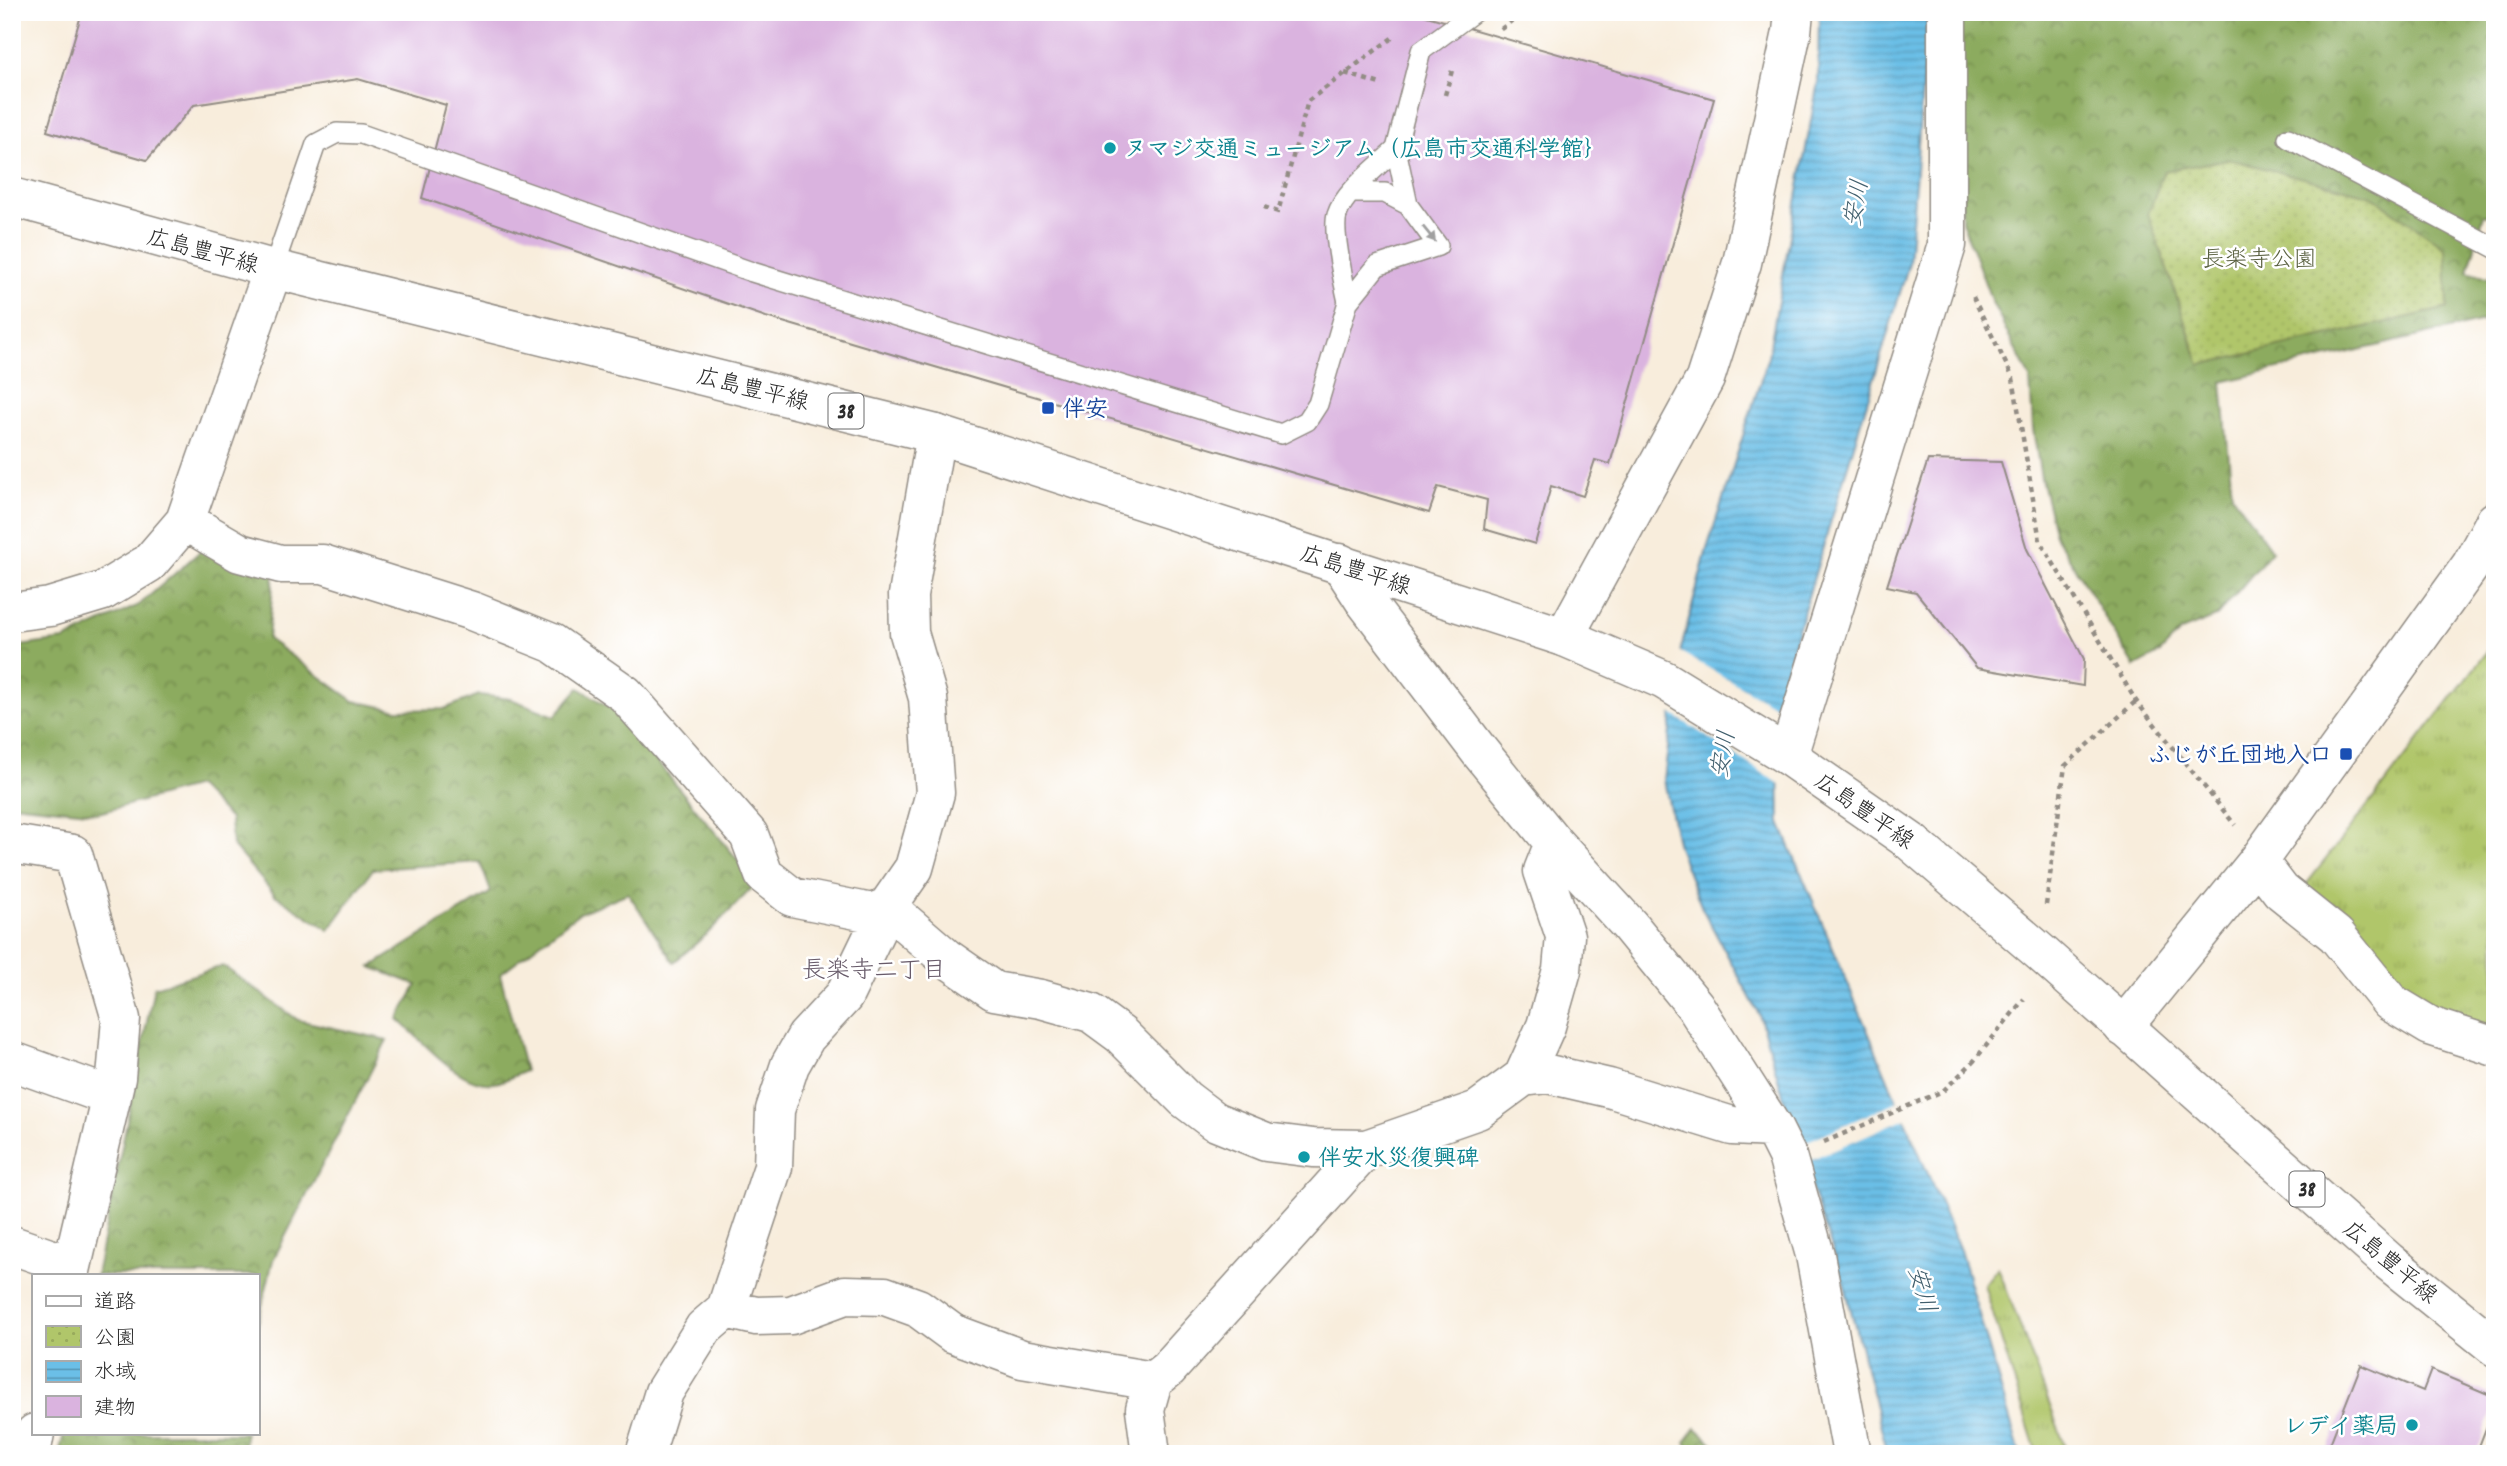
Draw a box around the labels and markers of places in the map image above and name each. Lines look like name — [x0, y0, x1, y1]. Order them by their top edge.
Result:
place label: ヌマジ交通ミュージアム（広島市交通科学館｝ — [1124, 135, 1607, 168]
marker: ヌマジ交通ミュージアム（広島市交通科学館｝ — [1102, 140, 1118, 156]
place label: 伴安 — [1062, 395, 1108, 428]
marker: 伴安 — [1040, 400, 1056, 416]
place label: ふじが丘団地入口 — [2148, 741, 2332, 774]
marker: ふじが丘団地入口 — [2338, 746, 2354, 762]
place label: 伴安水災復興碑 — [1318, 1144, 1479, 1177]
marker: 伴安水災復興碑 — [1296, 1149, 1312, 1165]
place label: レデイ薬局 — [2283, 1412, 2398, 1445]
marker: レデイ薬局 — [2404, 1417, 2420, 1433]

